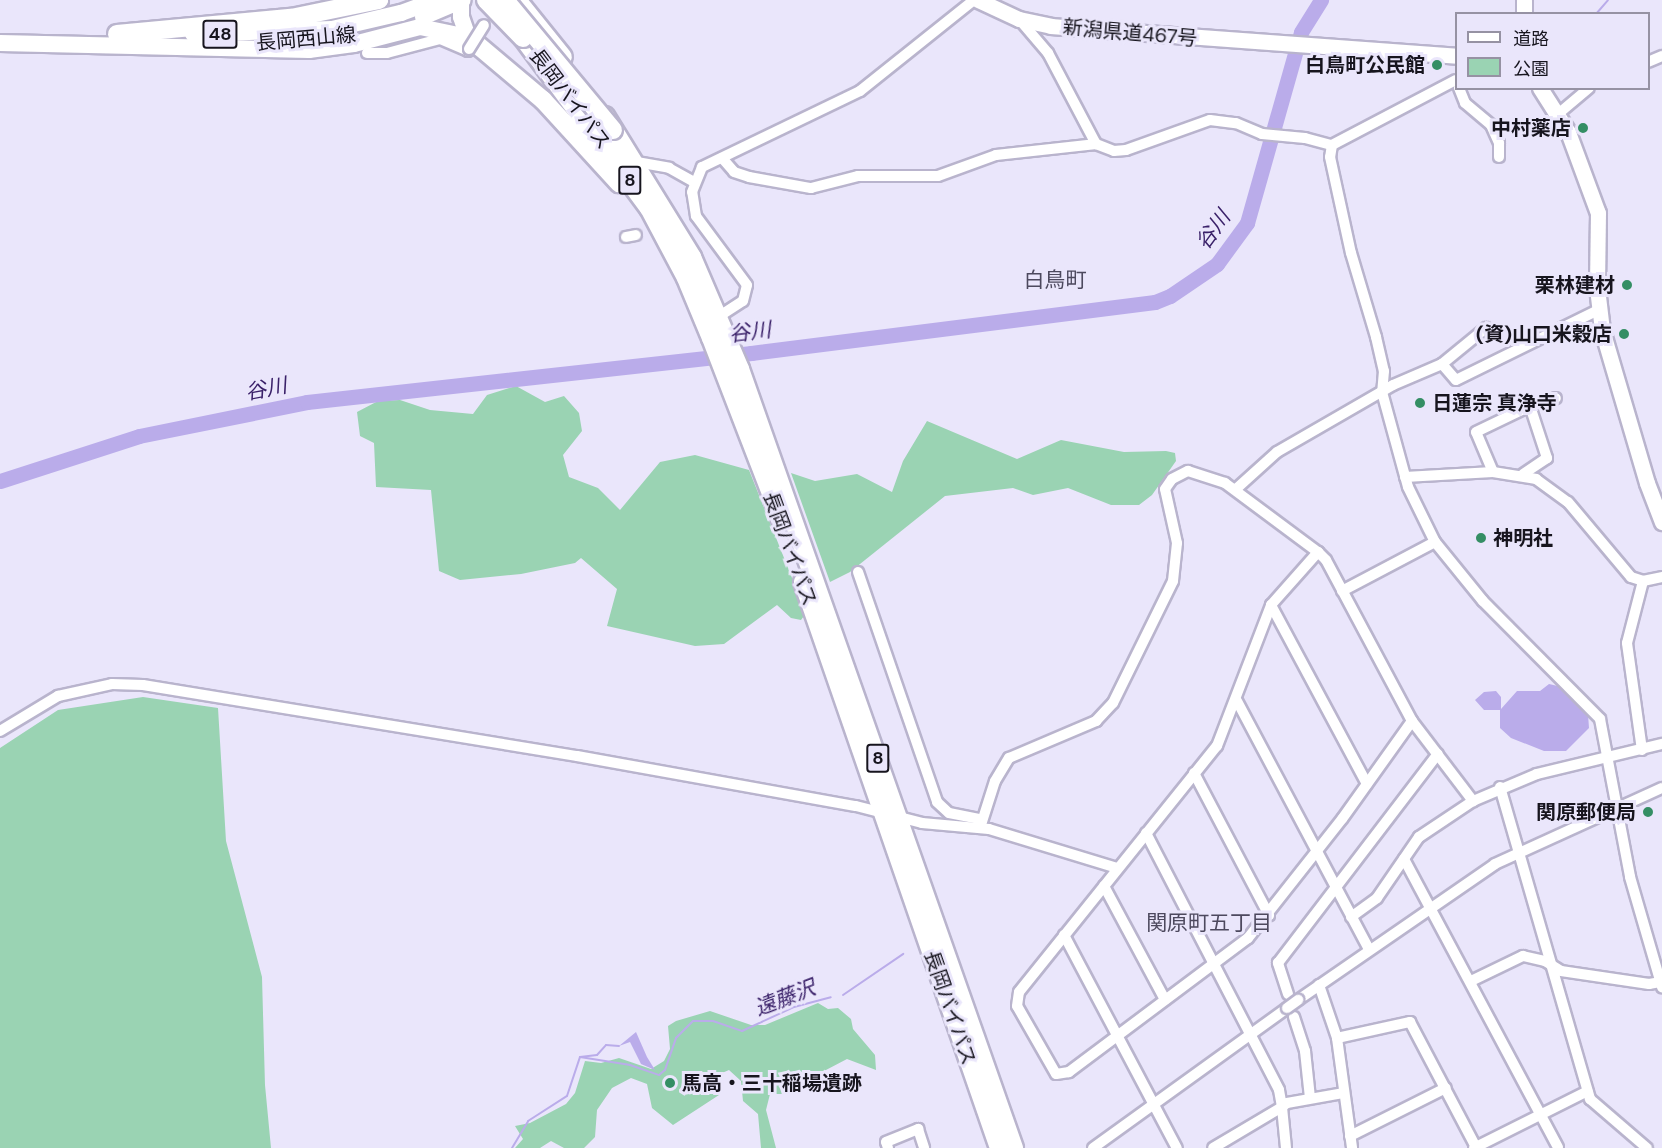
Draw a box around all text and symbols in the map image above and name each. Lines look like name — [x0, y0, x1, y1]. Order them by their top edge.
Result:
legend — [1455, 12, 1650, 90]
street label: 新潟県道467号 — [1062, 15, 1198, 51]
road number: 48 — [202, 19, 238, 49]
street label: 長岡西山線 — [255, 23, 357, 55]
text: 道路 — [1513, 27, 1549, 51]
street label: 長岡バイパス — [524, 44, 616, 154]
place label: 白鳥町公民館 — [1305, 53, 1425, 77]
text: 公園 — [1513, 57, 1549, 81]
marker: 白鳥町公民館 — [1430, 58, 1444, 72]
place label: 中村薬店 — [1491, 116, 1571, 140]
marker: 中村薬店 — [1576, 121, 1590, 135]
road number: 8 — [618, 165, 642, 195]
water label: 谷川 — [1190, 206, 1236, 254]
district label: 白鳥町 — [1024, 267, 1086, 293]
place label: 栗林建材 — [1535, 273, 1615, 297]
marker: 栗林建材 — [1620, 278, 1634, 292]
water label: 谷川 — [728, 317, 772, 347]
place label: (資)山口米穀店 — [1476, 322, 1612, 346]
marker: (資)山口米穀店 — [1617, 327, 1631, 341]
water label: 谷川 — [243, 373, 289, 405]
place label: 日蓮宗 真浄寺 — [1432, 391, 1557, 415]
marker: 日蓮宗 真浄寺 — [1413, 396, 1427, 410]
street label: 長岡バイパス — [758, 489, 822, 609]
place label: 神明社 — [1493, 526, 1553, 550]
marker: 神明社 — [1474, 531, 1488, 545]
road number: 8 — [866, 743, 890, 773]
place label: 関原郵便局 — [1536, 800, 1636, 824]
marker: 関原郵便局 — [1641, 805, 1655, 819]
district label: 関原町五丁目 — [1146, 910, 1272, 936]
street label: 長岡バイパス — [919, 947, 981, 1069]
water label: 遠藤沢 — [751, 975, 819, 1021]
place label: 馬高・三十稲場遺跡 — [682, 1071, 862, 1095]
marker: 馬高・三十稲場遺跡 — [663, 1076, 677, 1090]

